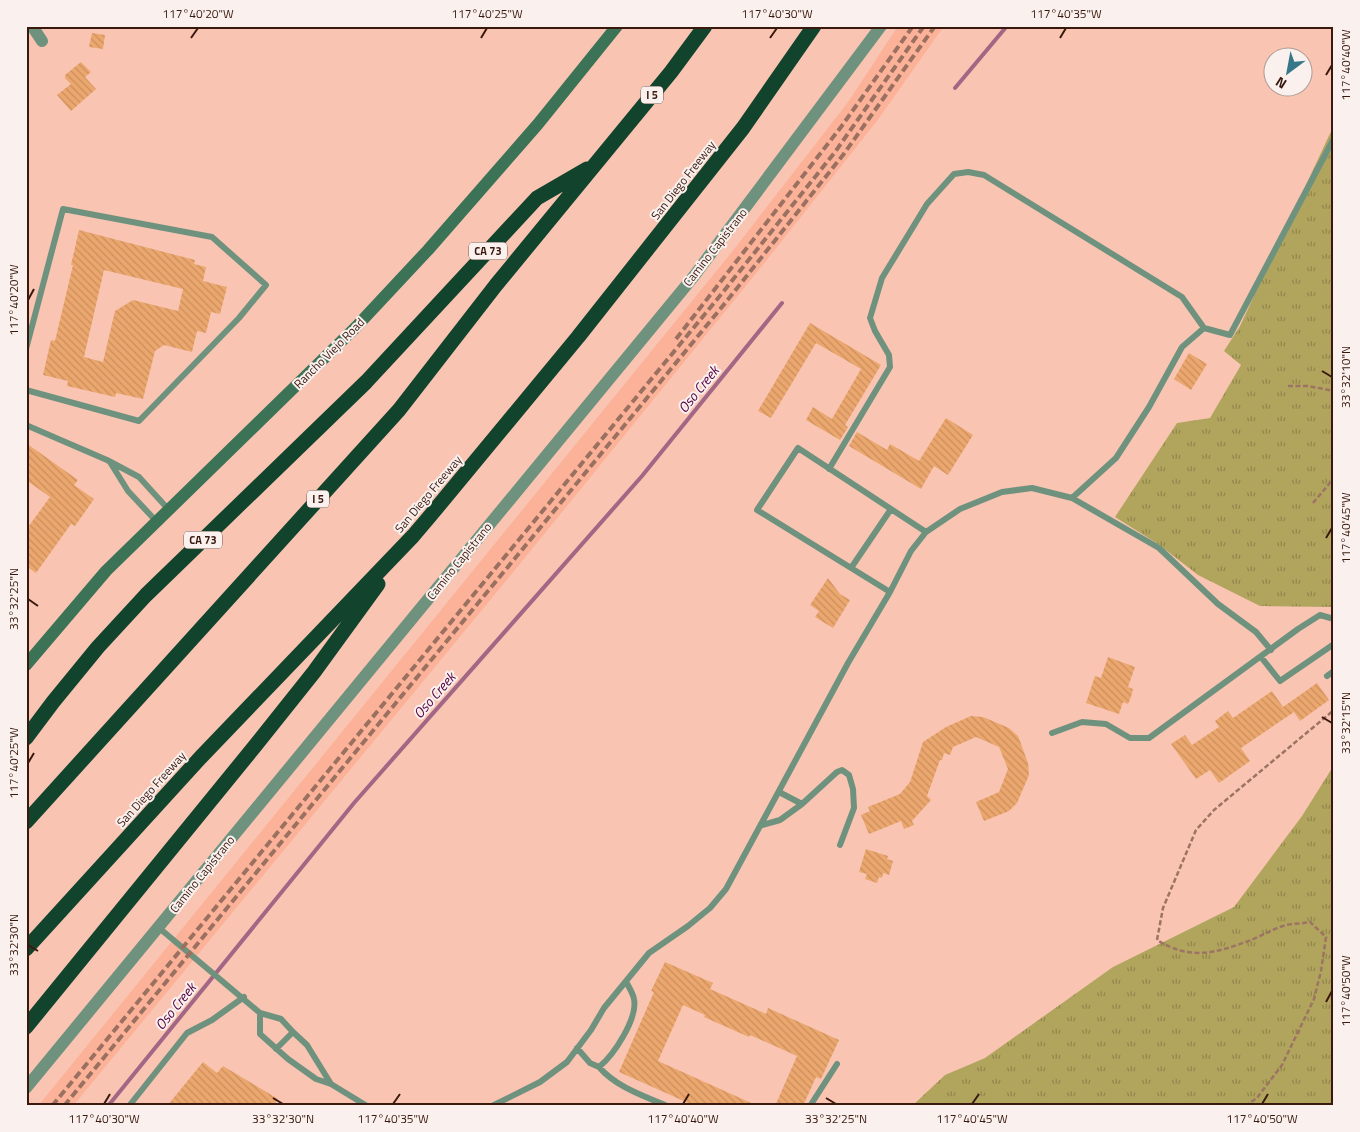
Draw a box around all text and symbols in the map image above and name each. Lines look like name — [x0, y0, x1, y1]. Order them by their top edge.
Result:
text: 117°40'20"W — [162, 4, 234, 23]
text: 117°40'25"W — [451, 4, 523, 23]
text: 117°40'30"W — [741, 4, 813, 23]
text: 117°40'35"W — [1030, 4, 1102, 23]
text: 117°40'40"W — [1336, 29, 1355, 101]
north arrow — [1262, 48, 1312, 98]
text: N — [1271, 72, 1291, 95]
road number: I 5 — [641, 86, 663, 104]
street label: San Diego Freeway — [646, 136, 720, 224]
street label: Camino Capistrano — [678, 204, 752, 290]
road number: CA 73 — [469, 242, 507, 260]
text: 117°40'20"W — [4, 264, 23, 336]
street label: Rancho Viejo Road — [289, 313, 369, 393]
text: 33°32'10"N — [1336, 346, 1355, 408]
water label: Oso Creek — [672, 360, 725, 417]
street label: San Diego Freeway — [390, 451, 466, 537]
road number: I 5 — [307, 490, 329, 508]
text: 117°40'45"W — [1336, 492, 1355, 564]
street label: Camino Capistrano — [422, 518, 496, 604]
road number: CA 73 — [184, 532, 222, 548]
text: 33°32'25"N — [4, 568, 23, 630]
water label: Oso Creek — [408, 666, 461, 723]
text: 33°32'15"N — [1336, 692, 1355, 754]
text: 117°40'25"W — [4, 727, 23, 799]
street label: San Diego Freeway — [112, 747, 190, 831]
street label: Camino Capistrano — [165, 831, 239, 917]
text: 33°32'30"N — [4, 914, 23, 976]
text: 117°40'50"W — [1336, 955, 1355, 1027]
water label: Oso Creek — [149, 977, 202, 1034]
text: 117°40'30"W — [68, 1109, 140, 1128]
text: 33°32'30"N — [252, 1109, 314, 1128]
text: 117°40'35"W — [357, 1109, 429, 1128]
text: 117°40'40"W — [647, 1109, 719, 1128]
text: 33°32'25"N — [805, 1109, 867, 1128]
text: 117°40'45"W — [936, 1109, 1008, 1128]
text: 117°40'50"W — [1226, 1109, 1298, 1128]

